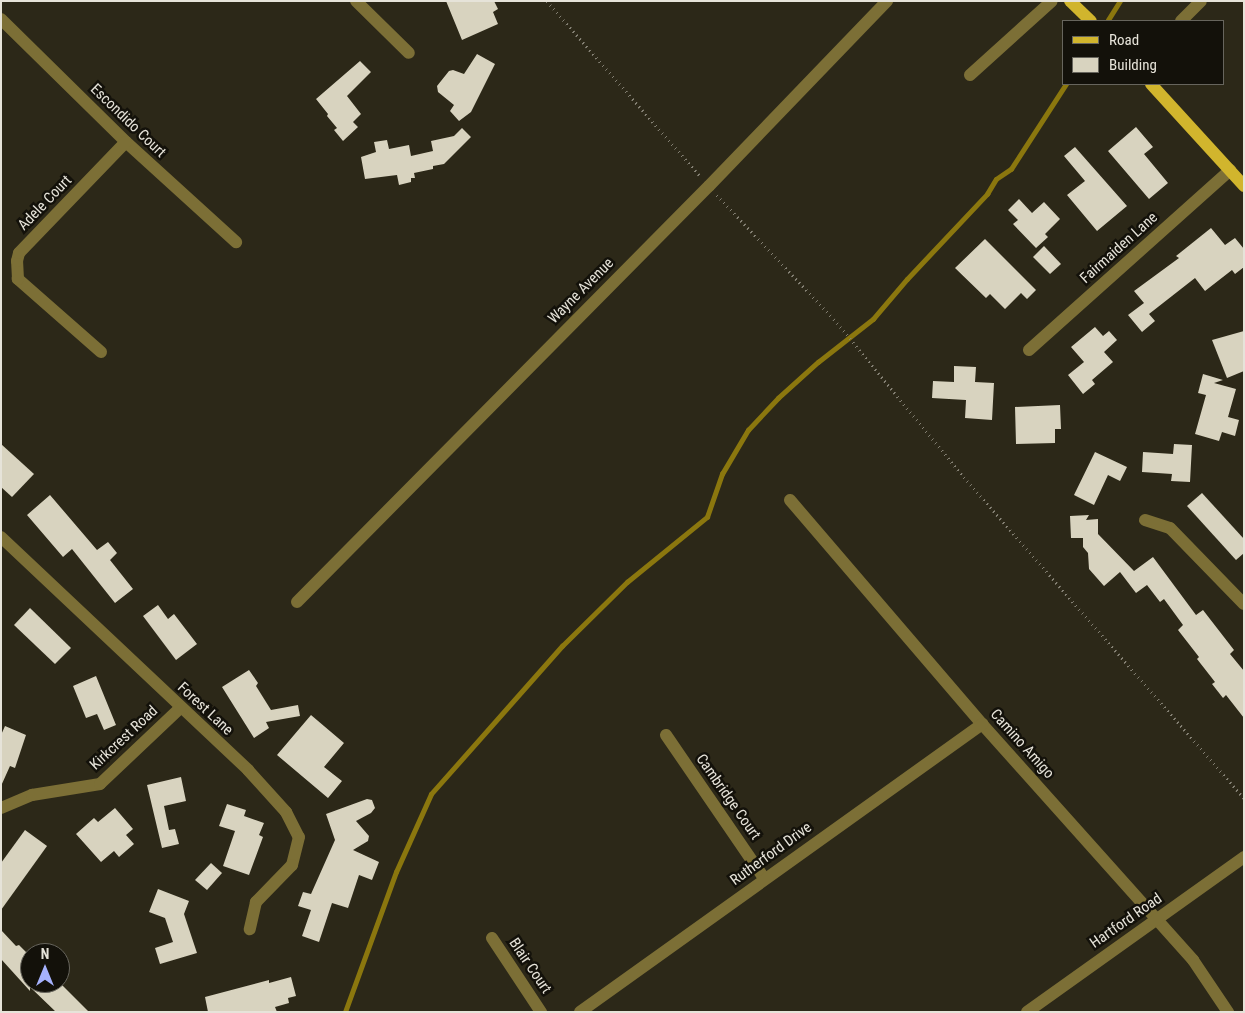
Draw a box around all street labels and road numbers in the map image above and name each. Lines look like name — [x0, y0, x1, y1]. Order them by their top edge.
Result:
street label: Escondido Court — [87, 80, 169, 162]
street label: Adele Court — [14, 172, 76, 234]
street label: Fairmaiden Lane — [1077, 209, 1161, 287]
street label: Wayne Avenue — [544, 254, 618, 328]
street label: Forest Lane — [173, 679, 237, 739]
street label: Kirkcrest Road — [86, 702, 162, 774]
street label: Camino Amigo — [986, 706, 1058, 782]
street label: Cambridge Court — [692, 751, 764, 843]
street label: Rutherford Drive — [727, 818, 815, 890]
street label: Hartford Road — [1087, 890, 1165, 952]
street label: Blair Court — [505, 935, 555, 997]

